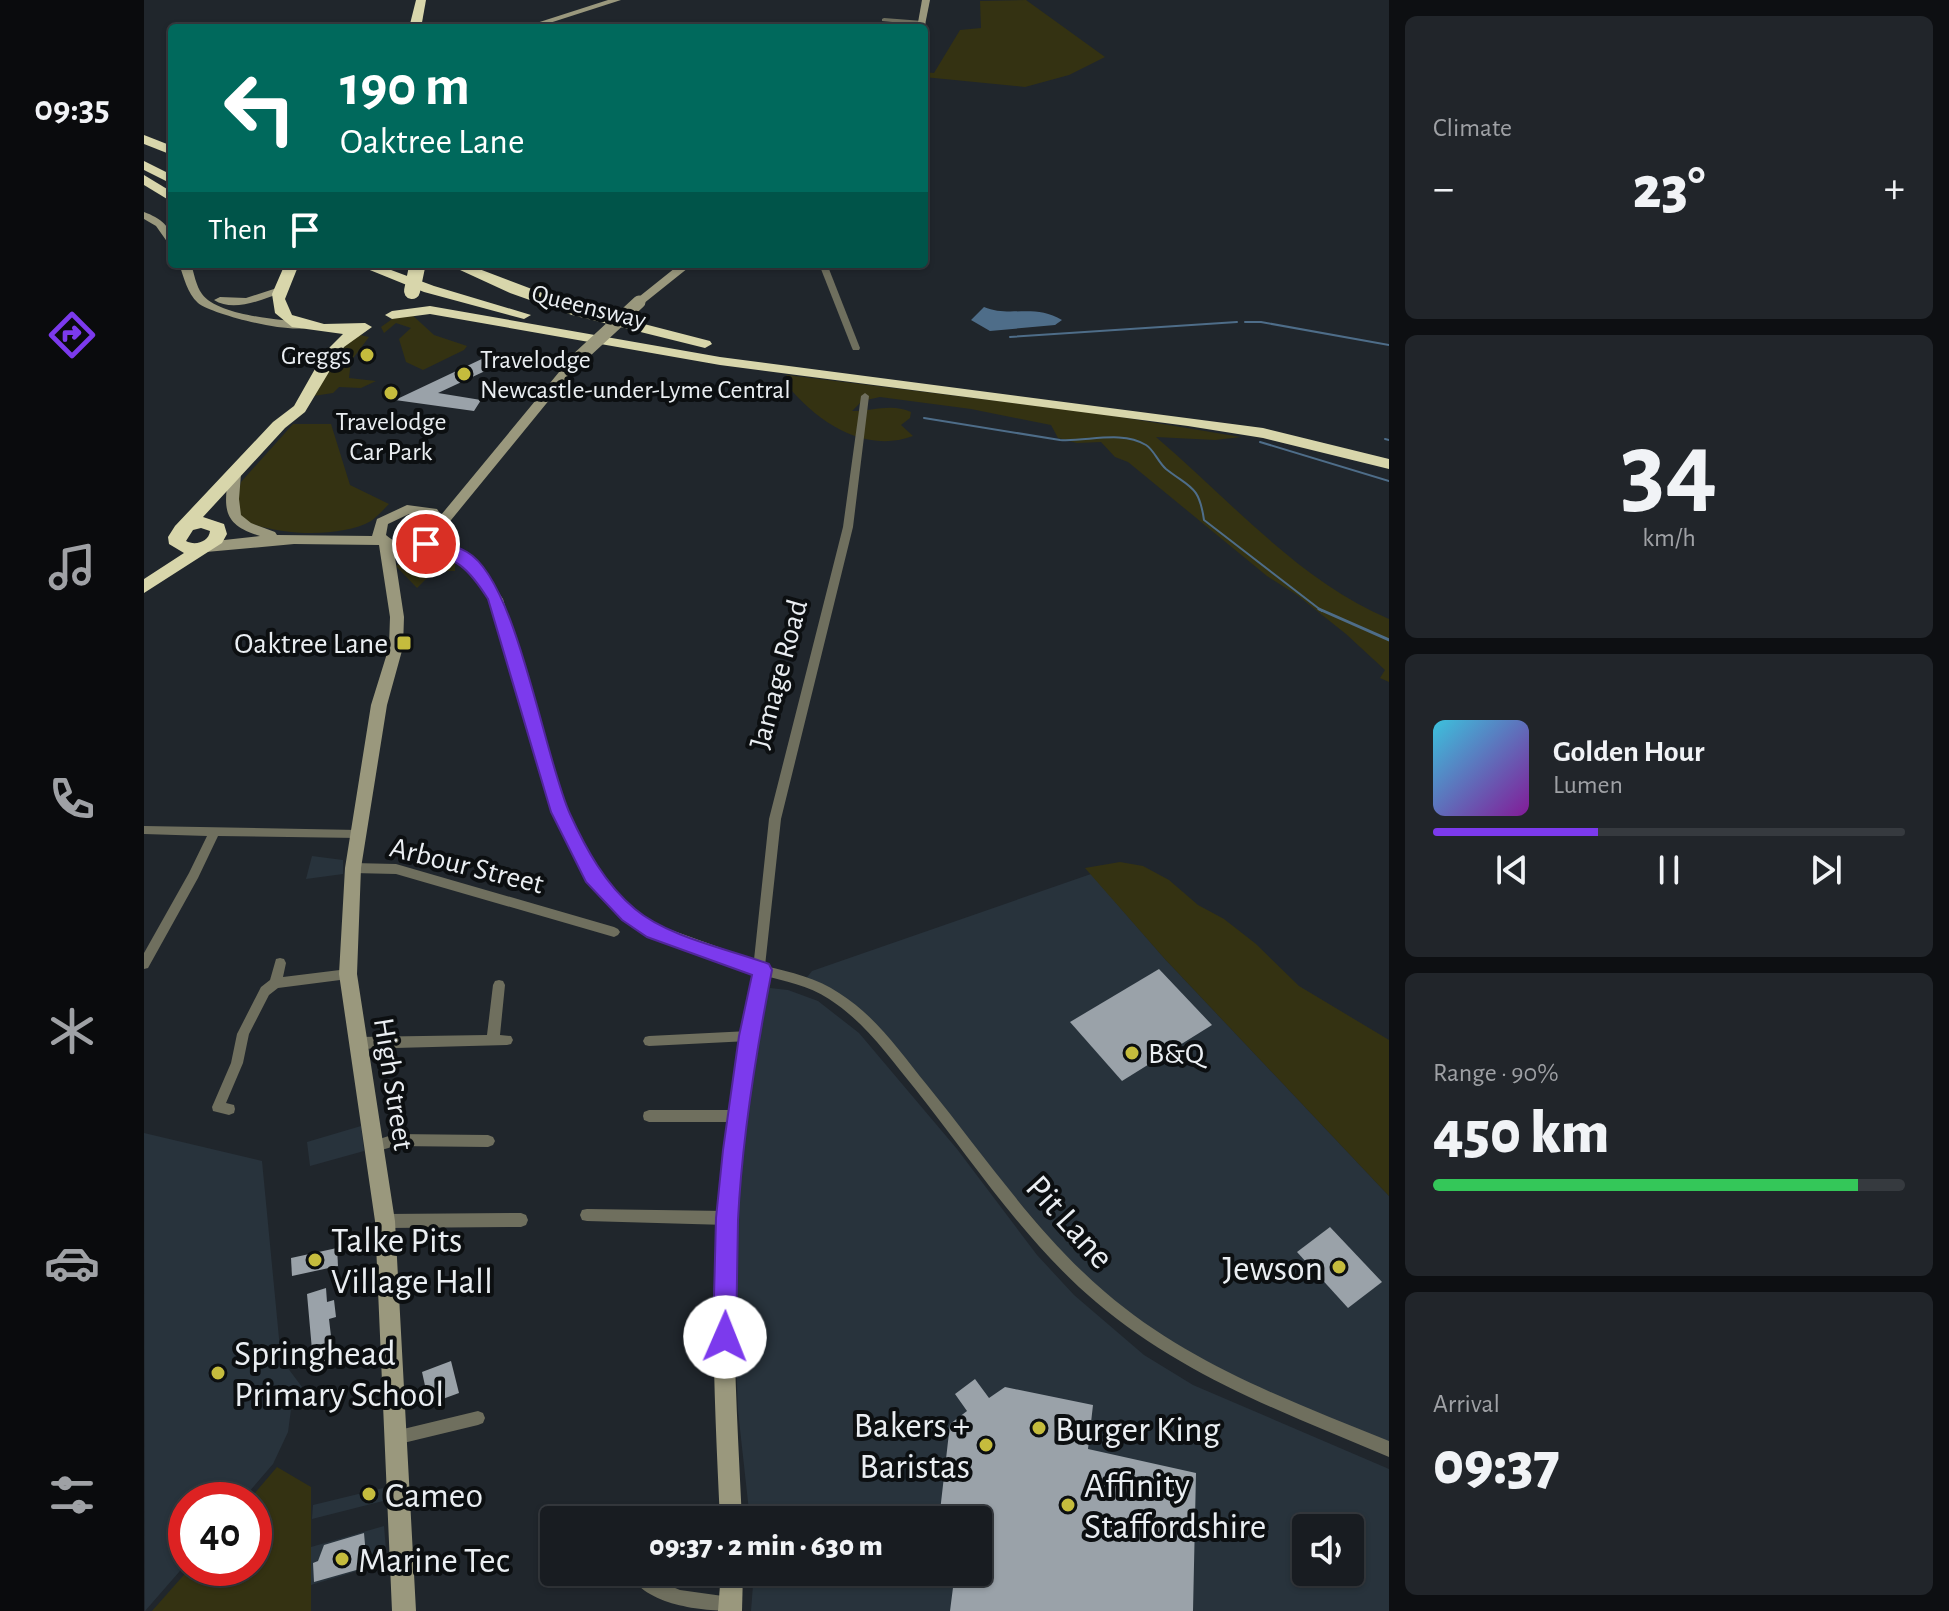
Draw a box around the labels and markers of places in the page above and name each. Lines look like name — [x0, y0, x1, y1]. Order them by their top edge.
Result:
place label: Greggs — [281, 343, 351, 369]
marker: Greggs — [358, 346, 376, 364]
place label: Travelodge Newcastle-under-Lyme Central — [480, 347, 791, 403]
marker: Travelodge Newcastle-under-Lyme Central — [455, 365, 473, 383]
marker: Travelodge Car Park — [382, 384, 400, 402]
place label: Travelodge Car Park — [336, 409, 446, 465]
pin — [392, 510, 460, 578]
place label: Oaktree Lane — [234, 629, 388, 659]
marker: Oaktree Lane — [395, 634, 413, 652]
place label: B&Q — [1148, 1039, 1207, 1069]
marker: B&Q — [1123, 1044, 1141, 1062]
place label: Talke Pits Village Hall — [331, 1223, 493, 1300]
marker: Talke Pits Village Hall — [306, 1251, 324, 1269]
place label: Jewson — [1222, 1251, 1323, 1287]
marker: Jewson — [1330, 1258, 1348, 1276]
place label: Springhead Primary School — [234, 1336, 444, 1413]
marker: Springhead Primary School — [209, 1364, 227, 1382]
place label: Bakers + Baristas — [853, 1408, 970, 1485]
place label: Burger King — [1055, 1412, 1221, 1448]
marker: Burger King — [1030, 1419, 1048, 1437]
marker: Bakers + Baristas — [977, 1436, 995, 1454]
place label: Affinity Staffordshire — [1084, 1468, 1266, 1545]
place label: Cameo — [385, 1478, 483, 1514]
marker: Cameo — [360, 1485, 378, 1503]
marker: Affinity Staffordshire — [1059, 1496, 1077, 1514]
place label: Marine Tec — [358, 1543, 510, 1579]
marker: Marine Tec — [333, 1550, 351, 1568]

